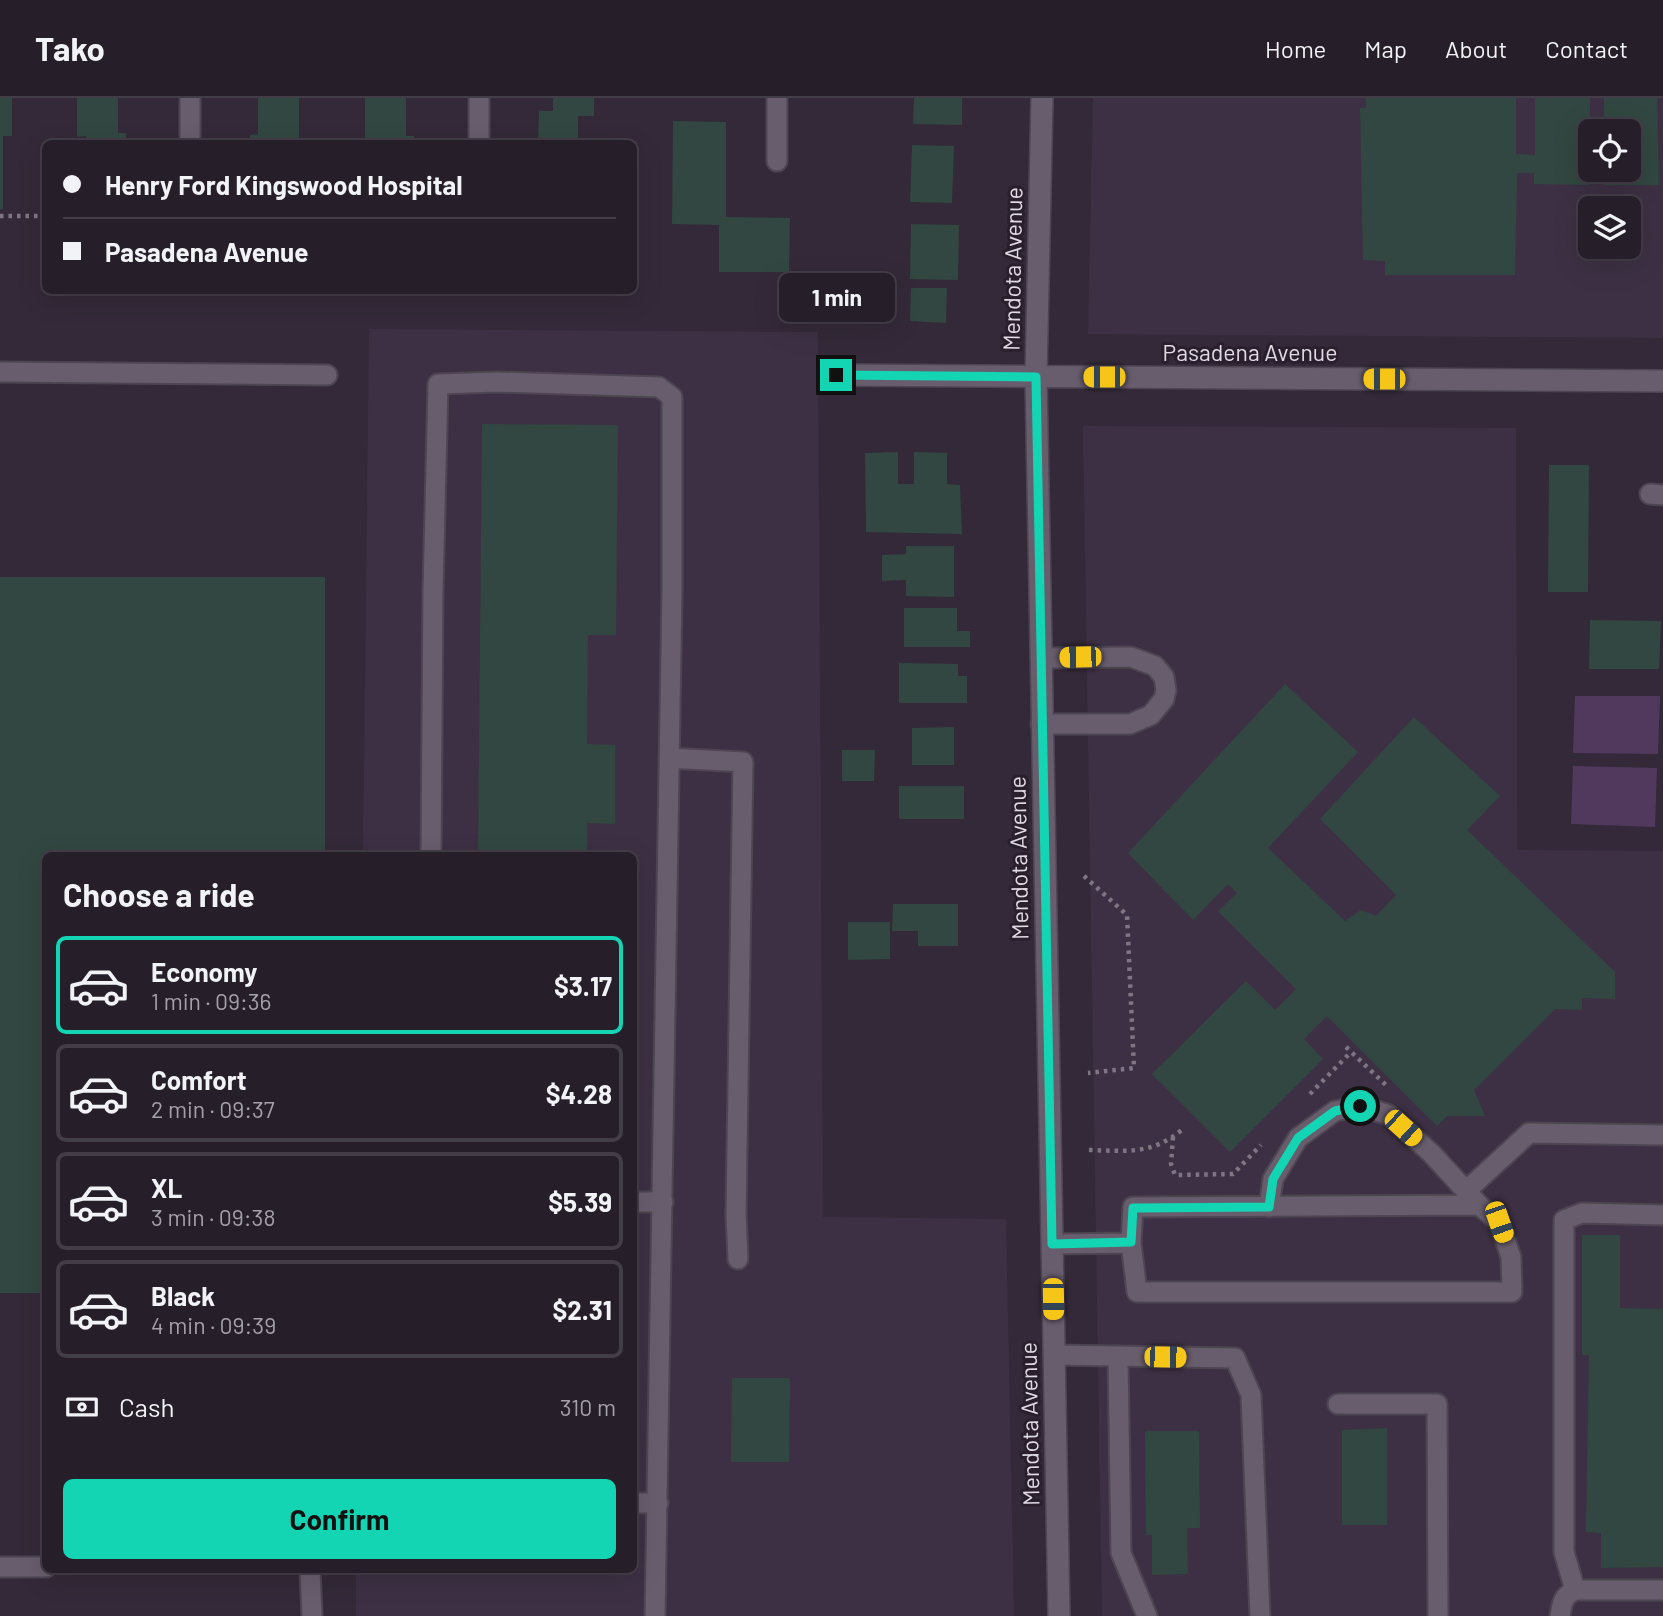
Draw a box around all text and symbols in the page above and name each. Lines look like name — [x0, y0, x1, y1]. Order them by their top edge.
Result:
text: Tako — [35, 28, 105, 68]
text: Home — [1265, 34, 1326, 63]
text: Map — [1364, 34, 1407, 63]
text: About — [1445, 34, 1507, 63]
text: Contact — [1545, 34, 1628, 63]
map controls — [1578, 119, 1641, 259]
button: locate — [1578, 119, 1641, 182]
text: Henry Ford Kingswood Hospital — [105, 169, 463, 200]
street label: Mendota Avenue — [997, 187, 1027, 351]
button: layers — [1578, 196, 1641, 259]
text: Pasadena Avenue — [105, 236, 308, 267]
callout: 1 min — [778, 274, 894, 322]
text: 1 min — [812, 283, 862, 311]
street label: Pasadena Avenue — [1163, 338, 1337, 366]
route end — [820, 359, 852, 391]
car — [1084, 367, 1126, 388]
car — [1364, 369, 1406, 390]
car — [1059, 646, 1102, 668]
street label: Mendota Avenue — [1003, 776, 1033, 940]
text: Choose a ride — [63, 875, 255, 913]
icon: car — [67, 954, 130, 1017]
text: Economy — [151, 956, 257, 987]
text: $3.17 — [554, 970, 612, 1001]
text: 1 min · 09:36 — [151, 987, 271, 1015]
icon: car — [67, 1062, 130, 1125]
text: Comfort — [151, 1064, 247, 1095]
text: $4.28 — [546, 1078, 612, 1109]
route start — [1344, 1090, 1376, 1122]
text: 2 min · 09:37 — [151, 1095, 275, 1123]
car — [1381, 1106, 1426, 1150]
icon: car — [67, 1170, 130, 1233]
text: XL — [151, 1172, 182, 1203]
text: $5.39 — [548, 1186, 612, 1217]
car — [1483, 1199, 1516, 1245]
text: 3 min · 09:38 — [151, 1203, 275, 1231]
icon: car — [67, 1278, 130, 1341]
car — [1043, 1278, 1064, 1320]
text: Black — [151, 1280, 215, 1311]
text: $2.31 — [552, 1294, 612, 1325]
text: 4 min · 09:39 — [151, 1311, 276, 1339]
street label: Mendota Avenue — [1014, 1342, 1044, 1506]
car — [1144, 1346, 1187, 1368]
icon: cash — [63, 1388, 101, 1426]
text: Cash — [119, 1391, 174, 1422]
text: 310 m — [560, 1393, 616, 1421]
button: Confirm — [63, 1479, 616, 1559]

